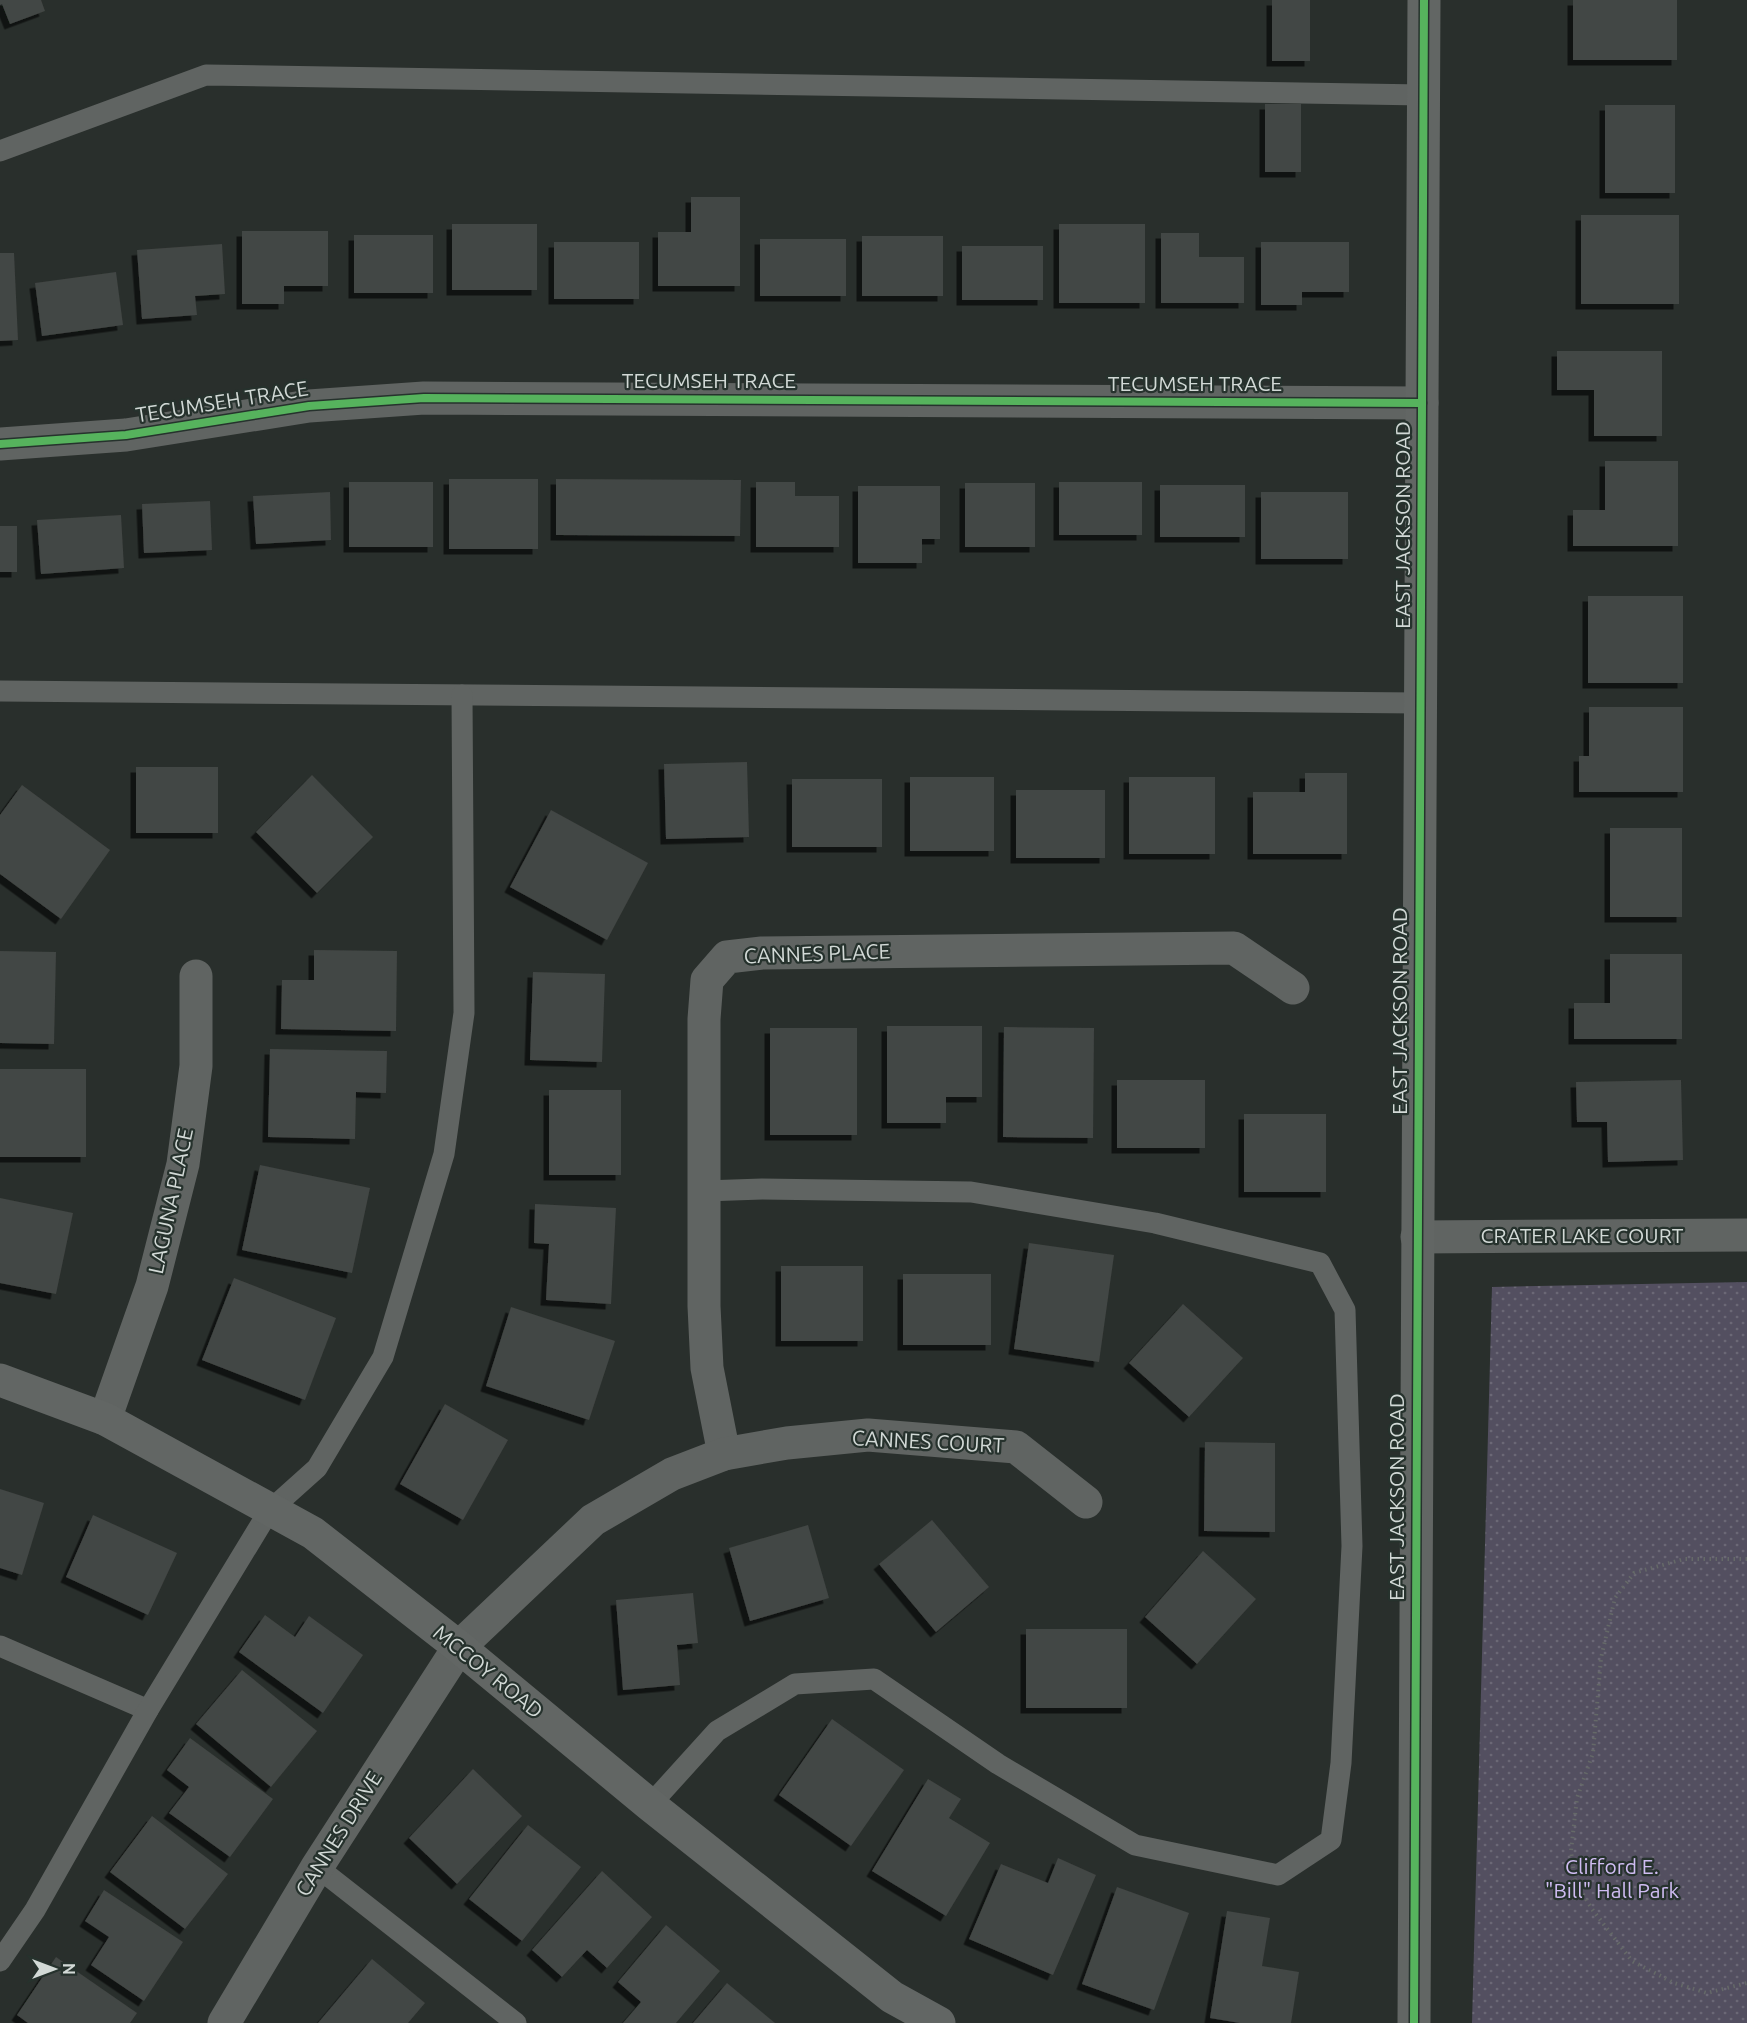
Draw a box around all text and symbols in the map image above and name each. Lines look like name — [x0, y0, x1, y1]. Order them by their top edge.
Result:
street label: TECUMSEH TRACE — [622, 368, 796, 392]
street label: TECUMSEH TRACE — [1108, 371, 1282, 395]
street label: TECUMSEH TRACE — [134, 376, 310, 426]
street label: EAST JACKSON ROAD — [1390, 421, 1414, 629]
street label: EAST JACKSON ROAD — [1387, 907, 1411, 1115]
street label: CANNES PLACE — [743, 938, 891, 968]
street label: LAGUNA PLACE — [143, 1126, 197, 1276]
street label: CRATER LAKE COURT — [1481, 1223, 1684, 1247]
street label: EAST JACKSON ROAD — [1384, 1393, 1408, 1601]
street label: CANNES COURT — [851, 1425, 1005, 1457]
street label: MCCOY ROAD — [429, 1620, 548, 1723]
street label: CANNES DRIVE — [290, 1766, 386, 1900]
park label: Clifford E. "Bill" Hall Park — [1545, 1854, 1679, 1902]
north arrow — [24, 1939, 84, 1999]
text: N — [60, 1963, 78, 1975]

